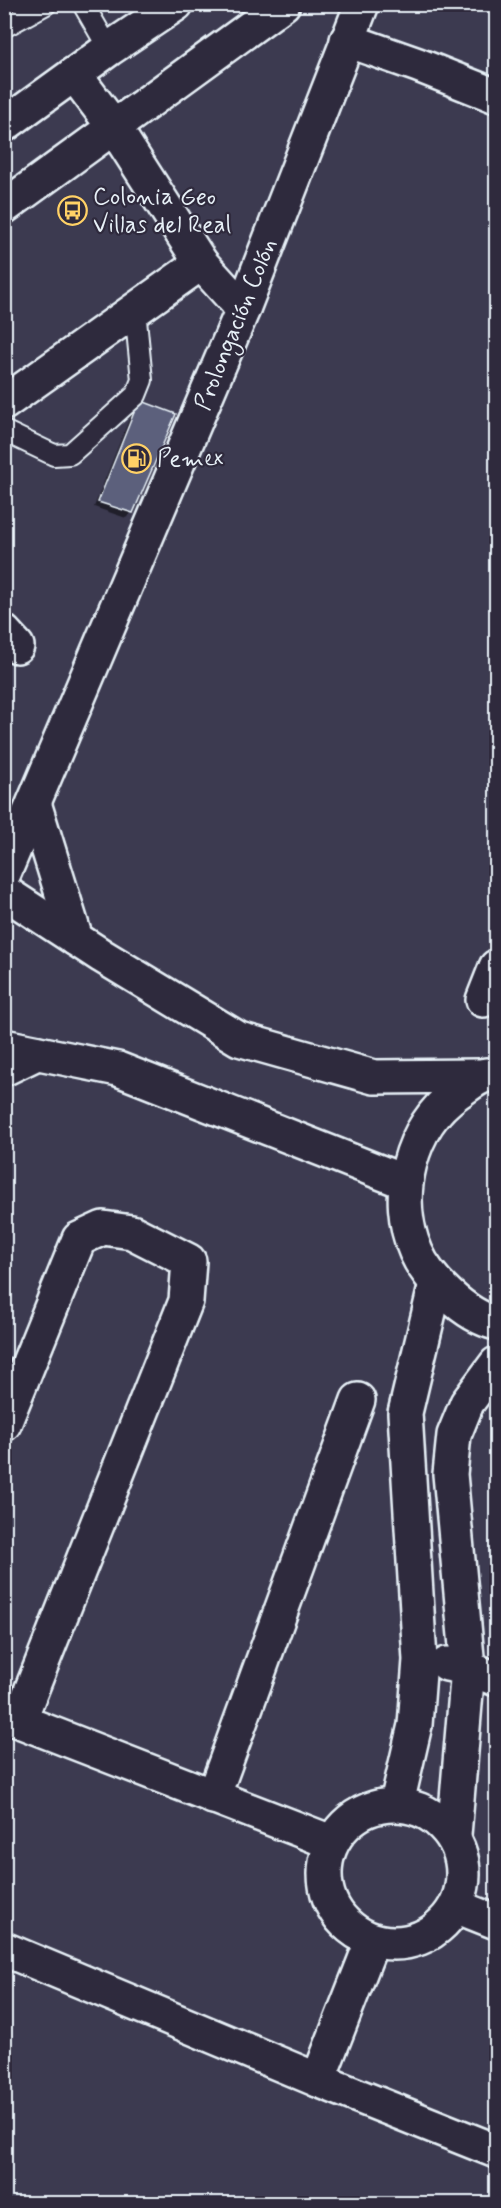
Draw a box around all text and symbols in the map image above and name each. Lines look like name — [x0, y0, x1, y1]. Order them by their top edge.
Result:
place label: Colonia Geo Villas del Real — [93, 182, 232, 241]
bus stop icon: Colonia Geo Villas del Real — [56, 194, 88, 226]
street label: Prolongación Colón — [188, 234, 287, 416]
fuel station icon: Pemex — [120, 442, 152, 474]
place label: Pemex — [157, 444, 223, 475]

